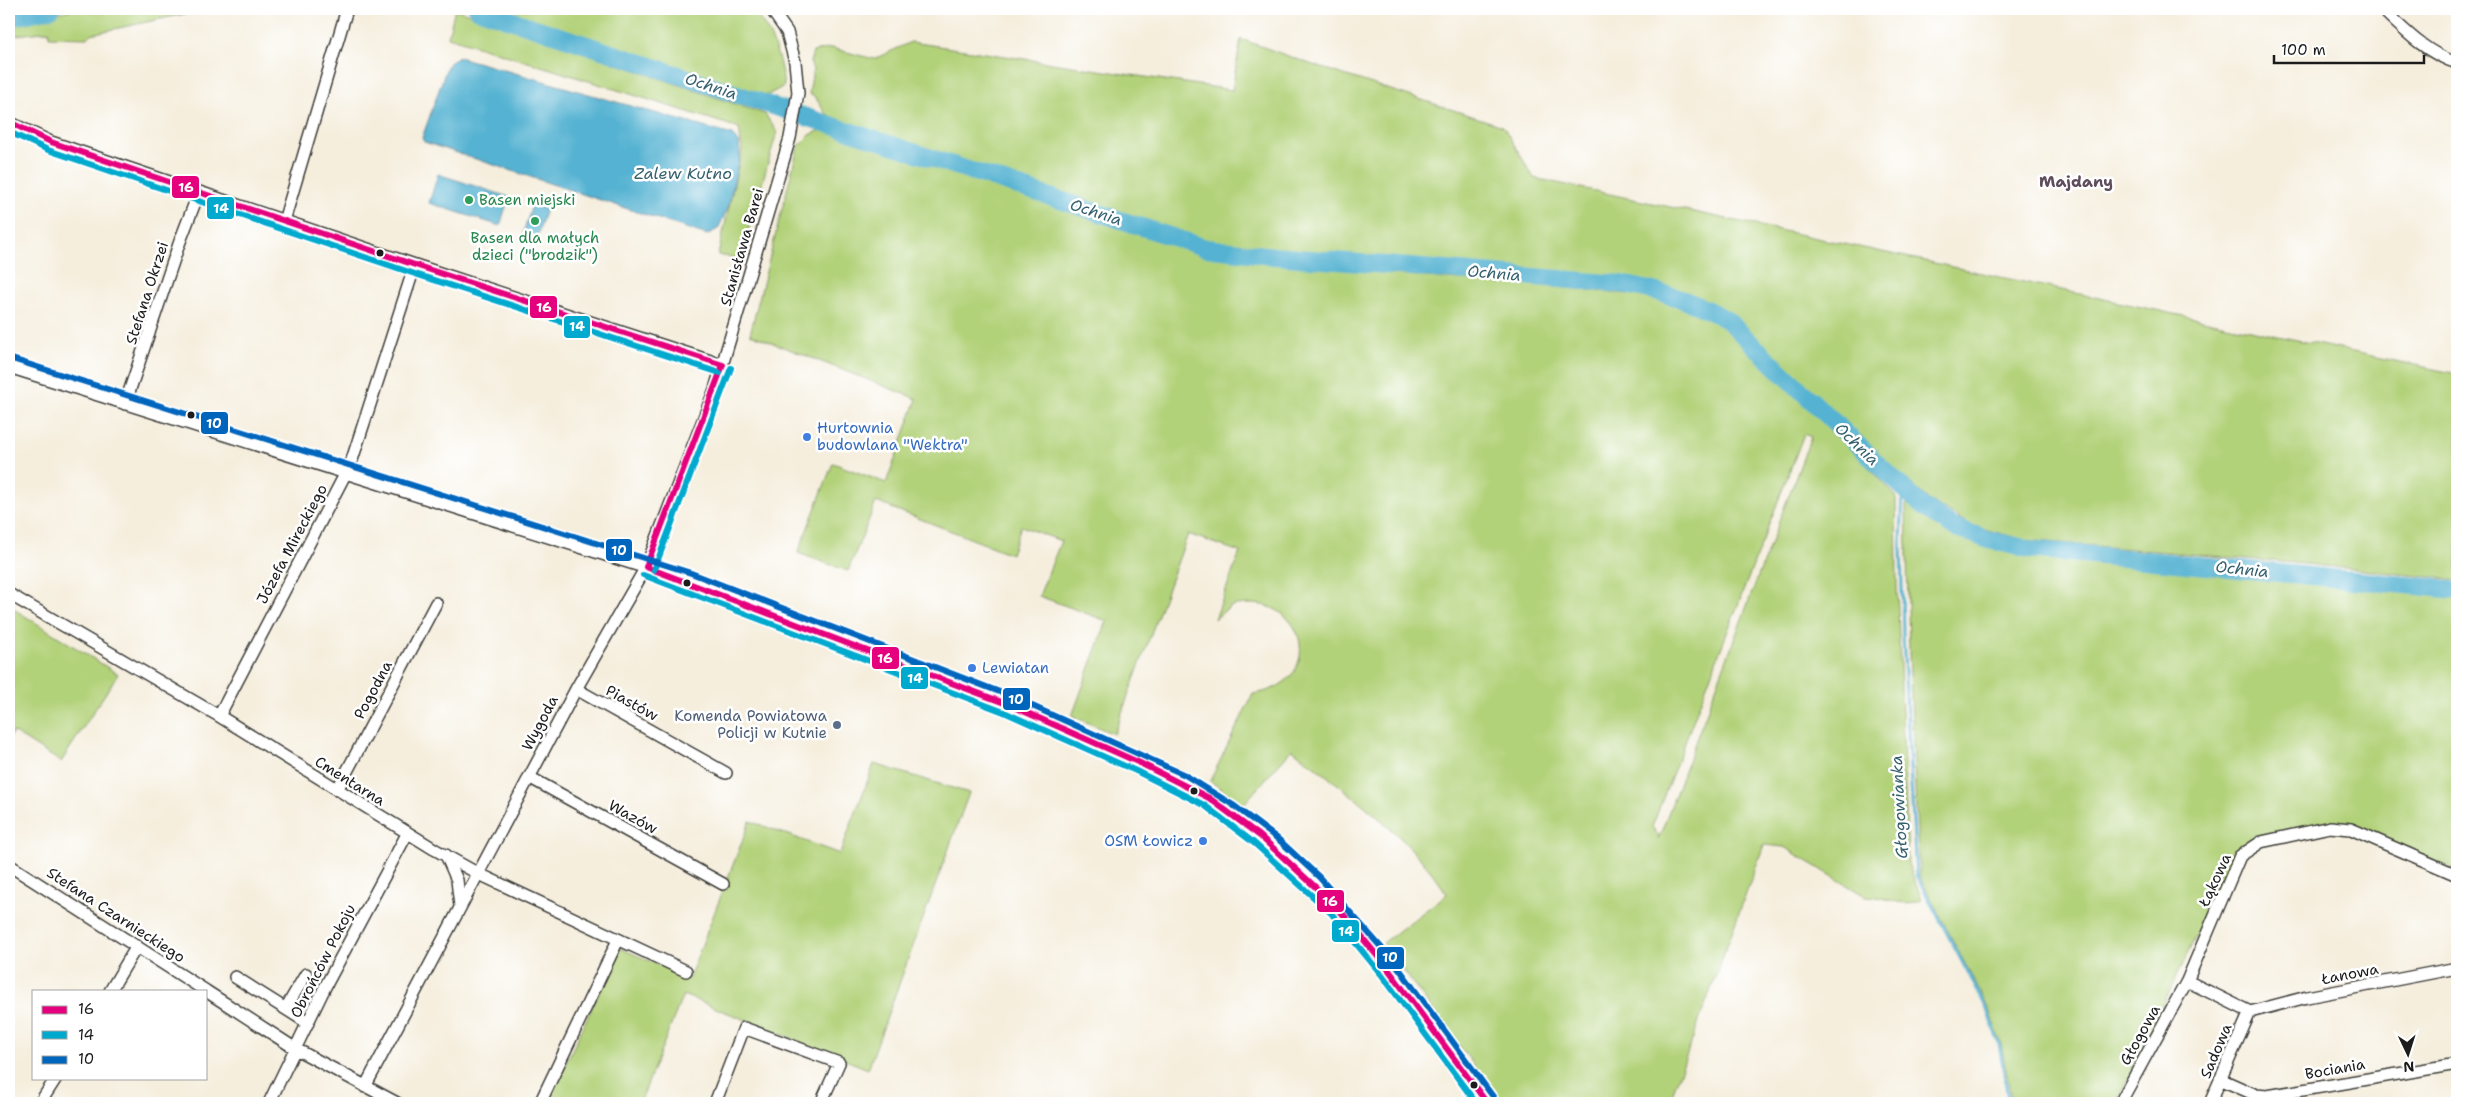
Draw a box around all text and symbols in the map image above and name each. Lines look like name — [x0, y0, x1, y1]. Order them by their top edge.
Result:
scale bar — [2274, 32, 2424, 64]
text: 100 m — [2281, 40, 2326, 60]
water label: Ochnia — [682, 68, 740, 104]
water label: Zalew Kutno — [634, 163, 732, 184]
district label: Majdany — [2039, 171, 2113, 192]
line badge: 16 — [171, 175, 200, 199]
text: 16 — [178, 178, 194, 196]
street label: Stanisława Barei — [716, 186, 768, 308]
place label: Basen miejski — [479, 190, 576, 210]
marker: Basen miejski — [463, 194, 475, 206]
water label: Ochnia — [1067, 194, 1125, 230]
line badge: 14 — [206, 196, 235, 220]
text: 14 — [213, 199, 229, 217]
marker: Basen dla małych dzieci ("brodzik") — [529, 215, 541, 227]
place label: Basen dla małych dzieci ("brodzik") — [471, 228, 599, 265]
street label: Stefana Okrzei — [121, 239, 173, 347]
unlabelled marker — [375, 248, 385, 258]
water label: Ochnia — [1466, 260, 1522, 286]
line badge: 16 — [529, 295, 558, 319]
text: 16 — [536, 298, 552, 316]
line badge: 14 — [563, 315, 591, 339]
text: 14 — [569, 317, 585, 335]
unlabelled marker — [186, 410, 196, 420]
line badge: 10 — [200, 411, 229, 435]
text: 10 — [206, 414, 222, 432]
place label: Hurtownia budowlana "Wektra" — [817, 418, 968, 455]
water label: Ochnia — [1831, 418, 1884, 470]
marker: Hurtownia budowlana "Wektra" — [801, 431, 813, 443]
street label: Józefa Mireckiego — [252, 481, 332, 607]
line badge: 10 — [605, 538, 633, 562]
text: 10 — [611, 541, 627, 559]
water label: Ochnia — [2214, 556, 2270, 582]
unlabelled marker — [682, 578, 692, 588]
line badge: 16 — [871, 646, 900, 670]
text: 16 — [877, 649, 893, 667]
street label: Pogodna — [349, 657, 397, 723]
place label: Lewiatan — [982, 658, 1049, 678]
marker: Lewiatan — [966, 662, 978, 674]
line badge: 14 — [900, 666, 929, 690]
text: 14 — [907, 669, 923, 687]
street label: Piastów — [602, 680, 662, 726]
line badge: 10 — [1002, 687, 1031, 711]
text: 10 — [1008, 690, 1024, 708]
street label: Wygoda — [517, 691, 563, 754]
place label: Komenda Powiatowa Policji w Kutnie — [674, 706, 828, 743]
marker: Komenda Powiatowa Policji w Kutnie — [831, 719, 843, 731]
street label: Cmentarna — [311, 751, 390, 811]
water label: Głogowianka — [1886, 755, 1912, 859]
unlabelled marker — [1189, 786, 1199, 796]
street label: Wazów — [605, 795, 661, 839]
place label: OSM Łowicz — [1104, 831, 1193, 851]
marker: OSM Łowicz — [1197, 835, 1209, 847]
street label: Łąkowa — [2194, 850, 2236, 911]
street label: Stefana Czarnieckiego — [43, 863, 189, 967]
line badge: 16 — [1316, 889, 1345, 913]
text: 16 — [1322, 892, 1338, 910]
street label: Obrońców Pokoju — [286, 901, 360, 1021]
line badge: 14 — [1331, 919, 1360, 943]
text: 14 — [1338, 922, 1354, 940]
line badge: 10 — [1376, 946, 1405, 970]
text: 10 — [1382, 948, 1398, 966]
street label: Łanowa — [2319, 959, 2381, 989]
legend — [32, 990, 208, 1080]
text: 16 — [78, 999, 94, 1019]
street label: Głogowa — [2115, 1001, 2165, 1069]
street label: Sadowa — [2196, 1020, 2237, 1081]
text: 14 — [78, 1025, 94, 1045]
north arrow — [2384, 1030, 2434, 1080]
text: 10 — [78, 1049, 94, 1069]
street label: Bociania — [2303, 1054, 2367, 1084]
text: N — [2403, 1058, 2415, 1076]
unlabelled marker — [1469, 1080, 1479, 1090]

